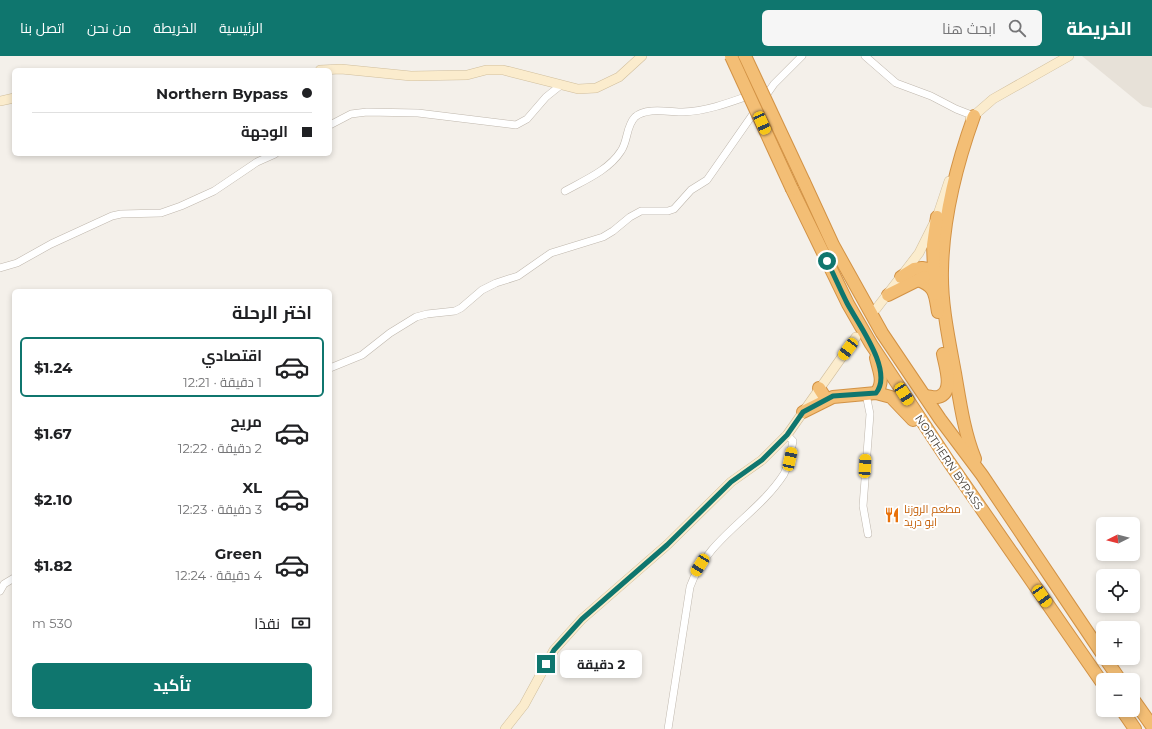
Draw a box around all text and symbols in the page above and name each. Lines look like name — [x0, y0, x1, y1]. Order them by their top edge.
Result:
search box — [762, 10, 1042, 46]
icon: search — [1006, 17, 1028, 39]
text: الخريطة — [1066, 17, 1132, 40]
text: اتصل بنا — [20, 19, 65, 37]
text: من نحن — [87, 19, 131, 37]
text: الخريطة — [153, 19, 197, 37]
text: الرئيسية — [219, 19, 263, 37]
text: ابحث هنا — [942, 19, 996, 38]
text: Northern Bypass — [156, 84, 288, 103]
car — [752, 110, 772, 136]
text: الوجهة — [241, 122, 288, 141]
route start — [818, 252, 836, 270]
text: اختر الرحلة — [232, 302, 312, 324]
car — [836, 336, 860, 362]
text: اقتصادي — [202, 346, 262, 365]
icon: car — [274, 349, 310, 385]
text: $1.24 — [34, 358, 72, 377]
text: 1 دقيقة · 12:21 — [183, 374, 262, 390]
car — [892, 381, 916, 407]
text: مريح — [230, 412, 262, 431]
street label: NORTHERN BYPASS — [912, 412, 986, 512]
icon: car — [274, 415, 310, 451]
text: $1.67 — [34, 424, 72, 443]
text: 2 دقيقة · 12:22 — [178, 440, 262, 456]
car — [782, 446, 798, 472]
car — [858, 454, 872, 478]
text: XL — [243, 478, 262, 497]
icon: car — [274, 481, 310, 517]
text: $2.10 — [34, 490, 72, 509]
text: 3 دقيقة · 12:23 — [178, 501, 262, 517]
place label: مطعم الروزنا ابو دريد — [904, 502, 961, 529]
restaurant icon: مطعم الروزنا ابو دريد — [883, 506, 901, 524]
north arrow — [1096, 517, 1140, 561]
map controls — [1096, 517, 1140, 717]
text: Green — [215, 544, 262, 563]
icon: car — [274, 547, 310, 583]
car — [689, 552, 711, 578]
text: $1.82 — [34, 556, 72, 575]
text: 4 دقيقة · 12:24 — [176, 567, 262, 583]
button: locate — [1096, 569, 1140, 613]
car — [1030, 583, 1054, 609]
icon: cash — [290, 612, 312, 634]
text: نقدًا — [254, 614, 280, 633]
text: 530 m — [32, 615, 72, 631]
button: + — [1096, 621, 1140, 665]
callout: 2 دقيقة — [560, 650, 642, 678]
route end — [537, 655, 555, 673]
text: 2 دقيقة — [577, 656, 625, 672]
button: تأكيد — [32, 663, 312, 709]
button: − — [1096, 673, 1140, 717]

